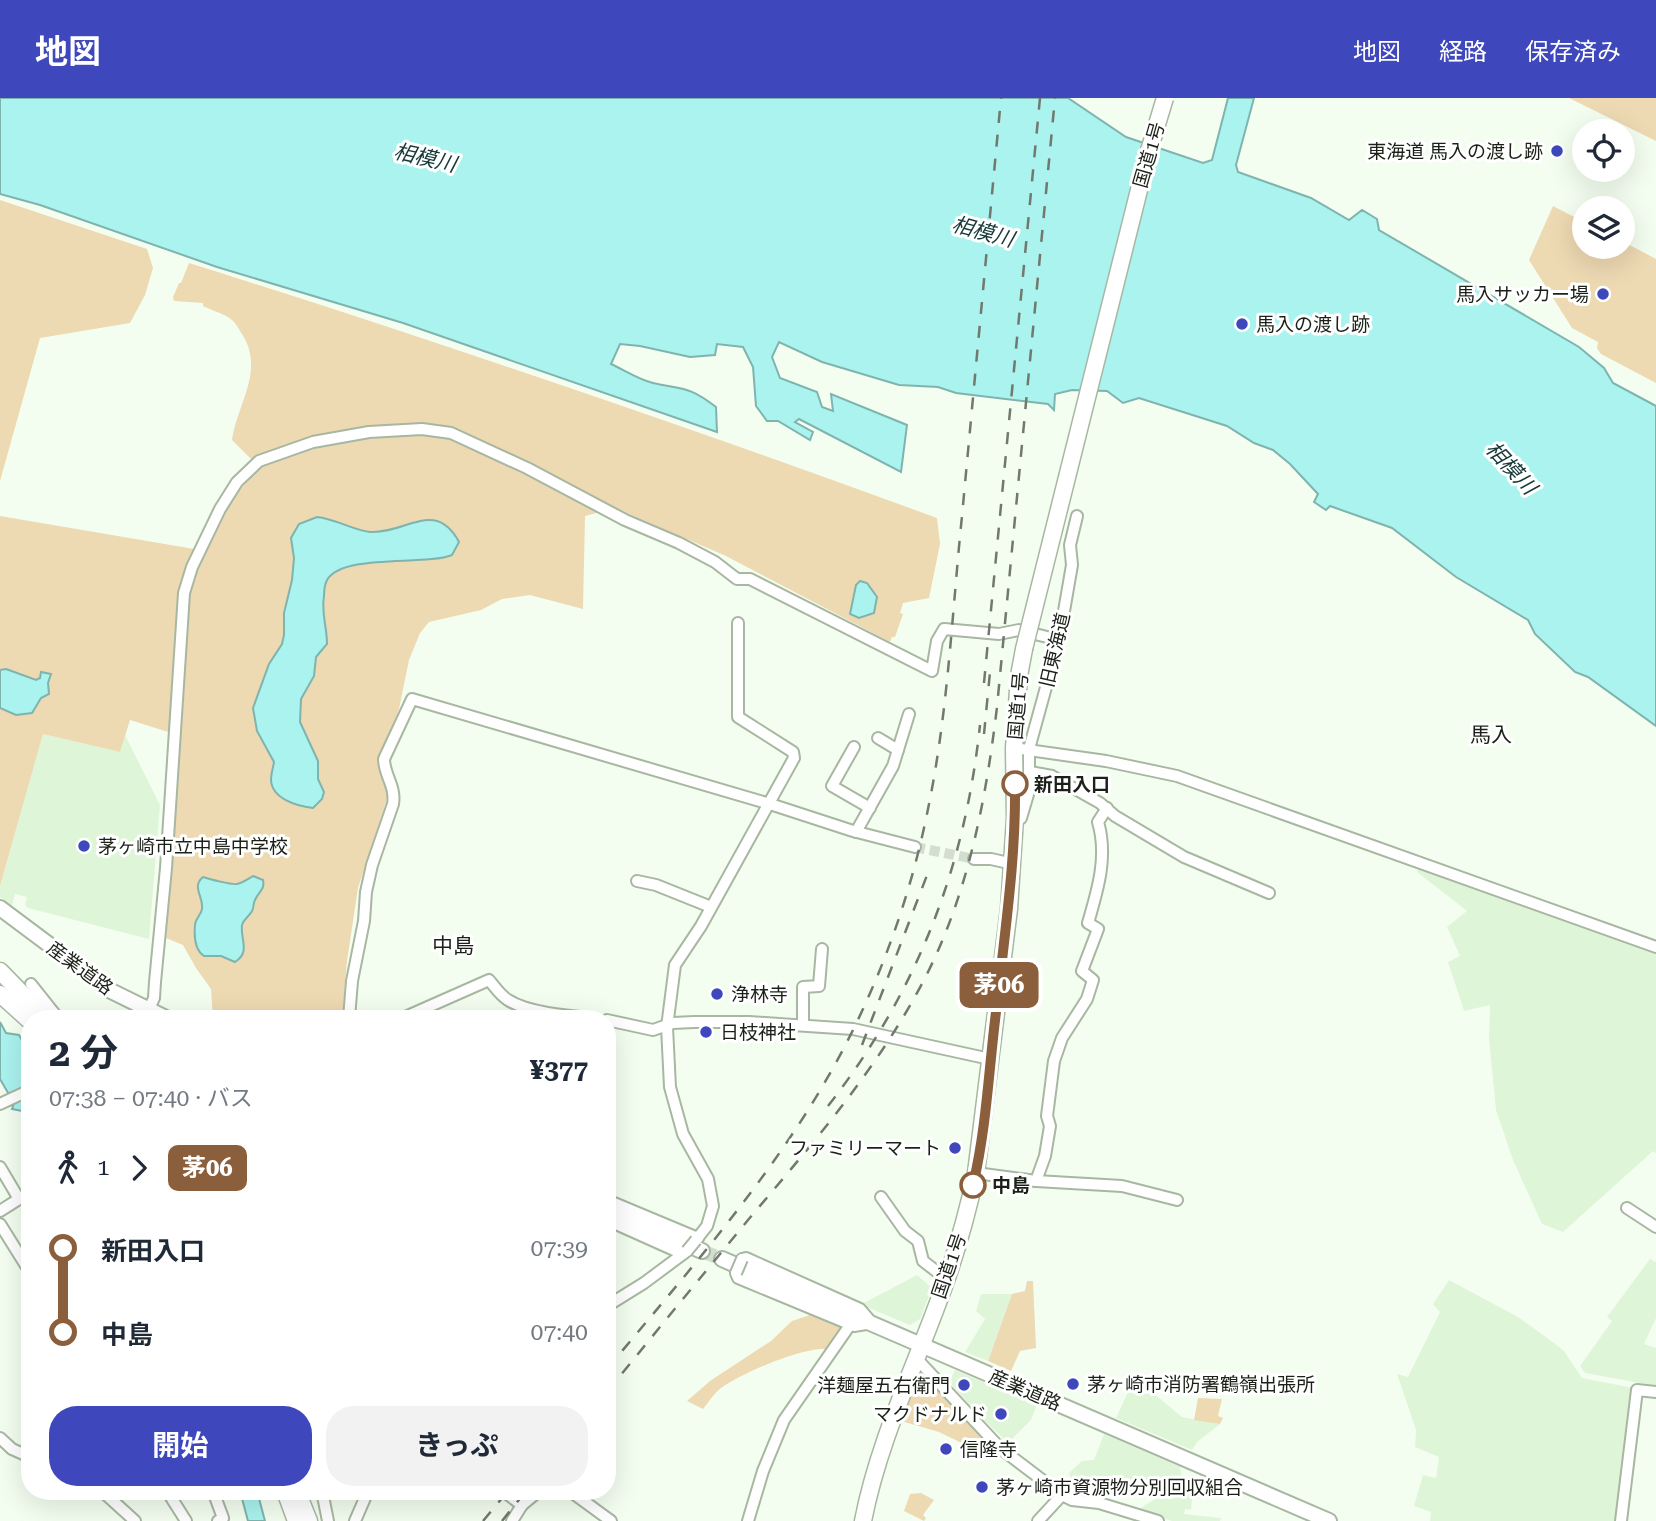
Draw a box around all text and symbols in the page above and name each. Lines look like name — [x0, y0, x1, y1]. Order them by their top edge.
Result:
text: 地図 — [35, 32, 101, 71]
text: 地図 — [1353, 38, 1401, 66]
text: 経路 — [1439, 38, 1487, 66]
text: 保存済み — [1525, 38, 1621, 66]
street label: 国道1号 — [1129, 119, 1169, 191]
map controls — [1572, 119, 1635, 259]
button: locate — [1572, 119, 1635, 182]
water label: 相模川 — [392, 139, 460, 177]
place label: 東海道 馬入の渡し跡 — [1367, 140, 1543, 163]
marker: 東海道 馬入の渡し跡 — [1549, 143, 1565, 159]
button: layers — [1572, 196, 1635, 259]
water label: 相模川 — [949, 212, 1018, 252]
place label: 馬入サッカー場 — [1456, 283, 1589, 306]
marker: 馬入サッカー場 — [1595, 286, 1611, 302]
place label: 馬入の渡し跡 — [1256, 313, 1370, 336]
marker: 馬入の渡し跡 — [1234, 316, 1250, 332]
water label: 相模川 — [1481, 437, 1543, 501]
street label: 旧東海道 — [1035, 610, 1075, 690]
street label: 国道1号 — [1004, 671, 1032, 741]
district label: 馬入 — [1470, 723, 1512, 747]
marker: 新田入口 — [1002, 771, 1028, 797]
place label: 新田入口 — [1034, 773, 1110, 796]
place label: 茅ヶ崎市立中島中学校 — [98, 835, 288, 858]
marker: 茅ヶ崎市立中島中学校 — [76, 838, 92, 854]
district label: 中島 — [432, 934, 474, 958]
street label: 産業道路 — [42, 936, 118, 1000]
line badge: 茅06 — [959, 962, 1039, 1008]
text: 茅06 — [974, 971, 1024, 999]
place label: 浄林寺 — [731, 983, 788, 1006]
marker: 浄林寺 — [709, 986, 725, 1002]
place label: 日枝神社 — [720, 1021, 796, 1044]
marker: 日枝神社 — [698, 1024, 714, 1040]
text: 2 分 — [49, 1031, 118, 1075]
text: ¥377 — [530, 1055, 588, 1085]
text: 07:38 – 07:40 · バス — [49, 1085, 253, 1112]
place label: ファミリーマート — [789, 1137, 941, 1160]
marker: ファミリーマート — [947, 1140, 963, 1156]
icon: walk — [49, 1149, 87, 1187]
icon: forward — [120, 1149, 158, 1187]
text: 1 — [97, 1154, 110, 1181]
text: 茅06 — [182, 1154, 233, 1182]
marker: 中島 — [960, 1172, 986, 1198]
place label: 中島 — [992, 1174, 1030, 1197]
street label: 国道1号 — [927, 1230, 971, 1302]
text: 07:39 — [531, 1235, 588, 1262]
text: 新田入口 — [101, 1236, 205, 1266]
text: 07:40 — [531, 1319, 588, 1346]
text: 中島 — [101, 1320, 153, 1350]
street label: 産業道路 — [986, 1365, 1064, 1415]
place label: 茅ヶ崎市消防署鶴嶺出張所 — [1087, 1373, 1315, 1396]
place label: 洋麺屋五右衛門 — [817, 1374, 950, 1397]
marker: 茅ヶ崎市消防署鶴嶺出張所 — [1065, 1376, 1081, 1392]
marker: 洋麺屋五右衛門 — [956, 1377, 972, 1393]
place label: マクドナルド — [873, 1403, 987, 1426]
button: 開始 — [49, 1406, 312, 1486]
button: きっぷ — [326, 1406, 588, 1486]
marker: マクドナルド — [993, 1406, 1009, 1422]
place label: 信隆寺 — [960, 1438, 1017, 1461]
marker: 信隆寺 — [938, 1441, 954, 1457]
place label: 茅ヶ崎市資源物分別回収組合 — [996, 1476, 1243, 1499]
marker: 茅ヶ崎市資源物分別回収組合 — [974, 1479, 990, 1495]

